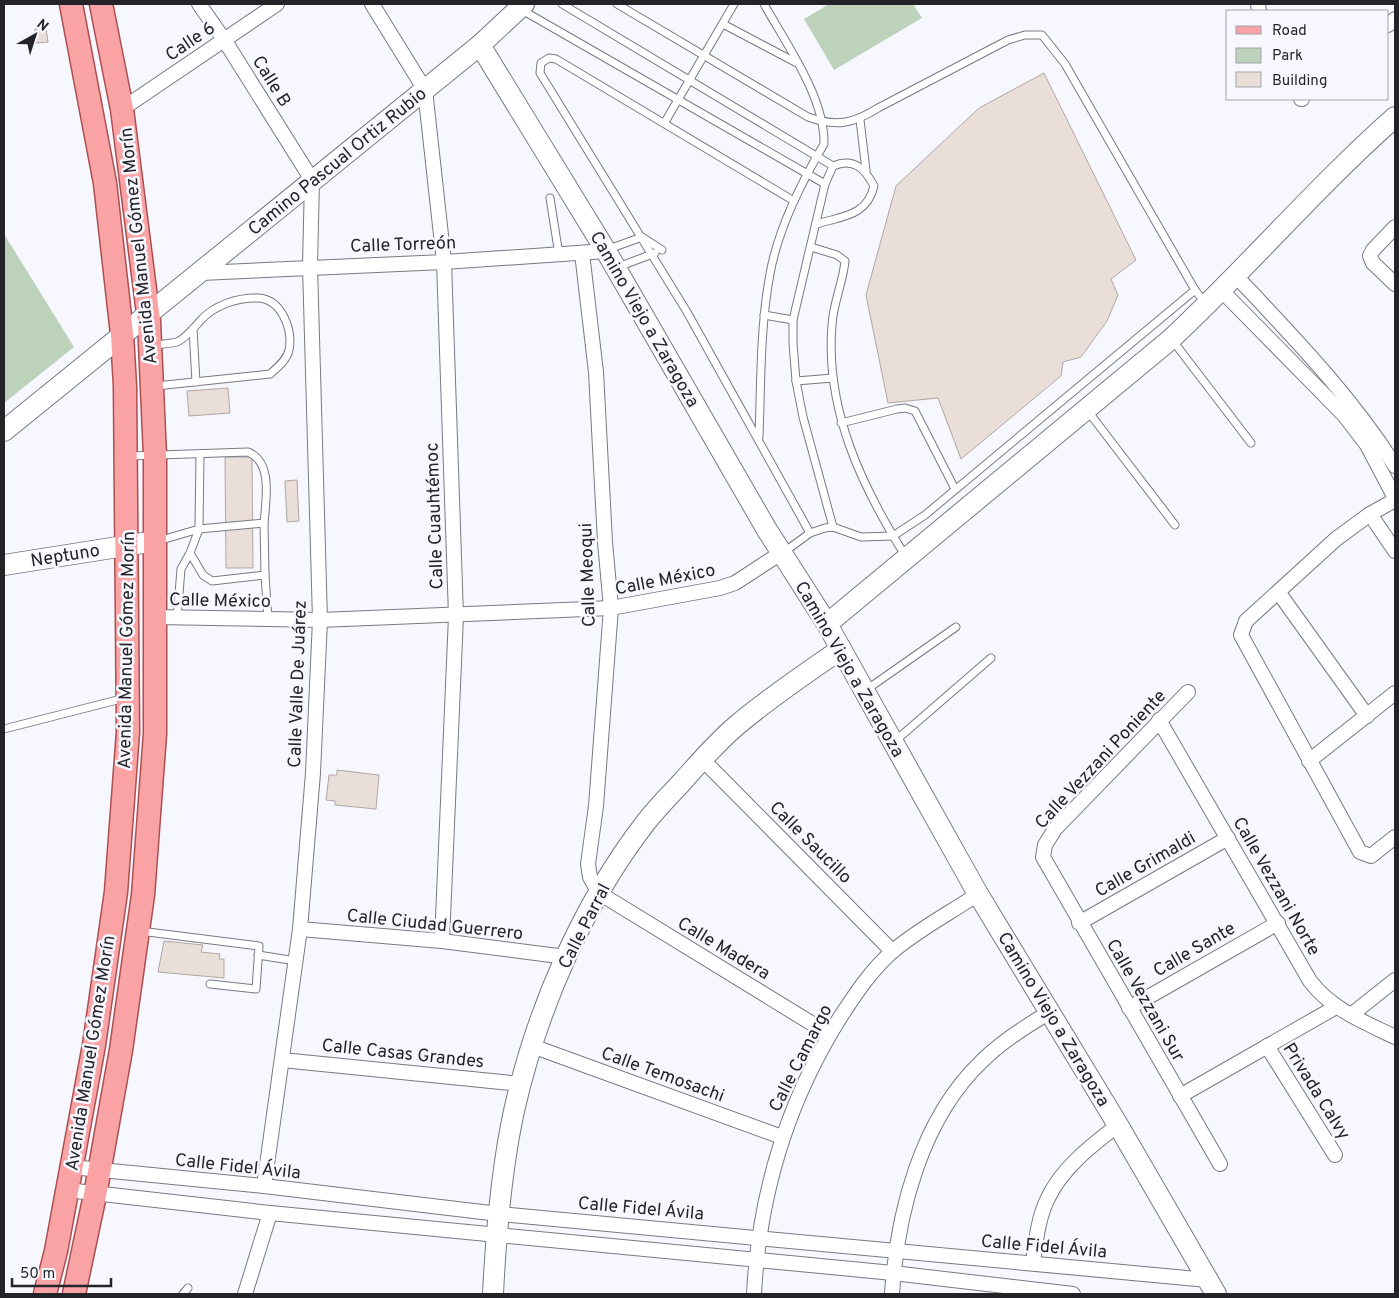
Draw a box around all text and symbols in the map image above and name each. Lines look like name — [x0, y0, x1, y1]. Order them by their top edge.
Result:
north arrow — [10, 10, 60, 60]
legend — [1226, 10, 1389, 100]
text: N — [33, 16, 51, 36]
street label: Calle 6 — [162, 17, 220, 67]
text: Road — [1272, 22, 1307, 41]
text: Park — [1272, 47, 1303, 66]
street label: Calle B — [246, 52, 295, 112]
text: Building — [1272, 72, 1327, 91]
street label: Camino Pascual Ortiz Rubio — [244, 83, 432, 241]
street label: Avenida Manuel Gómez Morín — [116, 126, 163, 366]
street label: Camino Viejo a Zaragoza — [584, 227, 704, 412]
street label: Calle Torreón — [350, 232, 457, 259]
street label: Calle Cuauhtémoc — [421, 442, 450, 590]
street label: Calle Meoqui — [575, 522, 602, 627]
street label: Avenida Manuel Gómez Morín — [114, 531, 141, 769]
street label: Neptuno — [29, 540, 101, 573]
street label: Calle México — [613, 559, 717, 601]
street label: Camino Viejo a Zaragoza — [789, 577, 909, 762]
street label: Calle México — [169, 589, 271, 614]
street label: Calle Valle De Juárez — [284, 600, 313, 768]
street label: Calle Vezzani Poniente — [1031, 686, 1172, 834]
street label: Calle Saucillo — [764, 797, 856, 889]
street label: Calle Vezzani Norte — [1227, 813, 1325, 960]
street label: Calle Grimaldi — [1091, 827, 1200, 903]
street label: Calle Parral — [554, 880, 617, 973]
street label: Calle Ciudad Guerrero — [346, 905, 524, 946]
street label: Calle Madera — [673, 913, 774, 986]
street label: Calle Sante — [1150, 918, 1240, 983]
street label: Camino Viejo a Zaragoza — [991, 928, 1114, 1111]
street label: Avenida Manuel Gómez Morín — [61, 934, 121, 1173]
street label: Calle Vezzani Sur — [1100, 935, 1189, 1066]
street label: Calle Camargo — [764, 1001, 838, 1116]
street label: Calle Casas Grandes — [321, 1035, 485, 1074]
street label: Privada Calvy — [1277, 1039, 1355, 1145]
street label: Calle Temosachi — [598, 1042, 727, 1108]
street label: Calle Fidel Ávila — [174, 1147, 302, 1186]
street label: Calle Fidel Ávila — [577, 1191, 705, 1226]
street label: Calle Fidel Ávila — [980, 1229, 1108, 1264]
scale bar — [12, 1256, 111, 1288]
text: 50 m — [20, 1265, 55, 1284]

